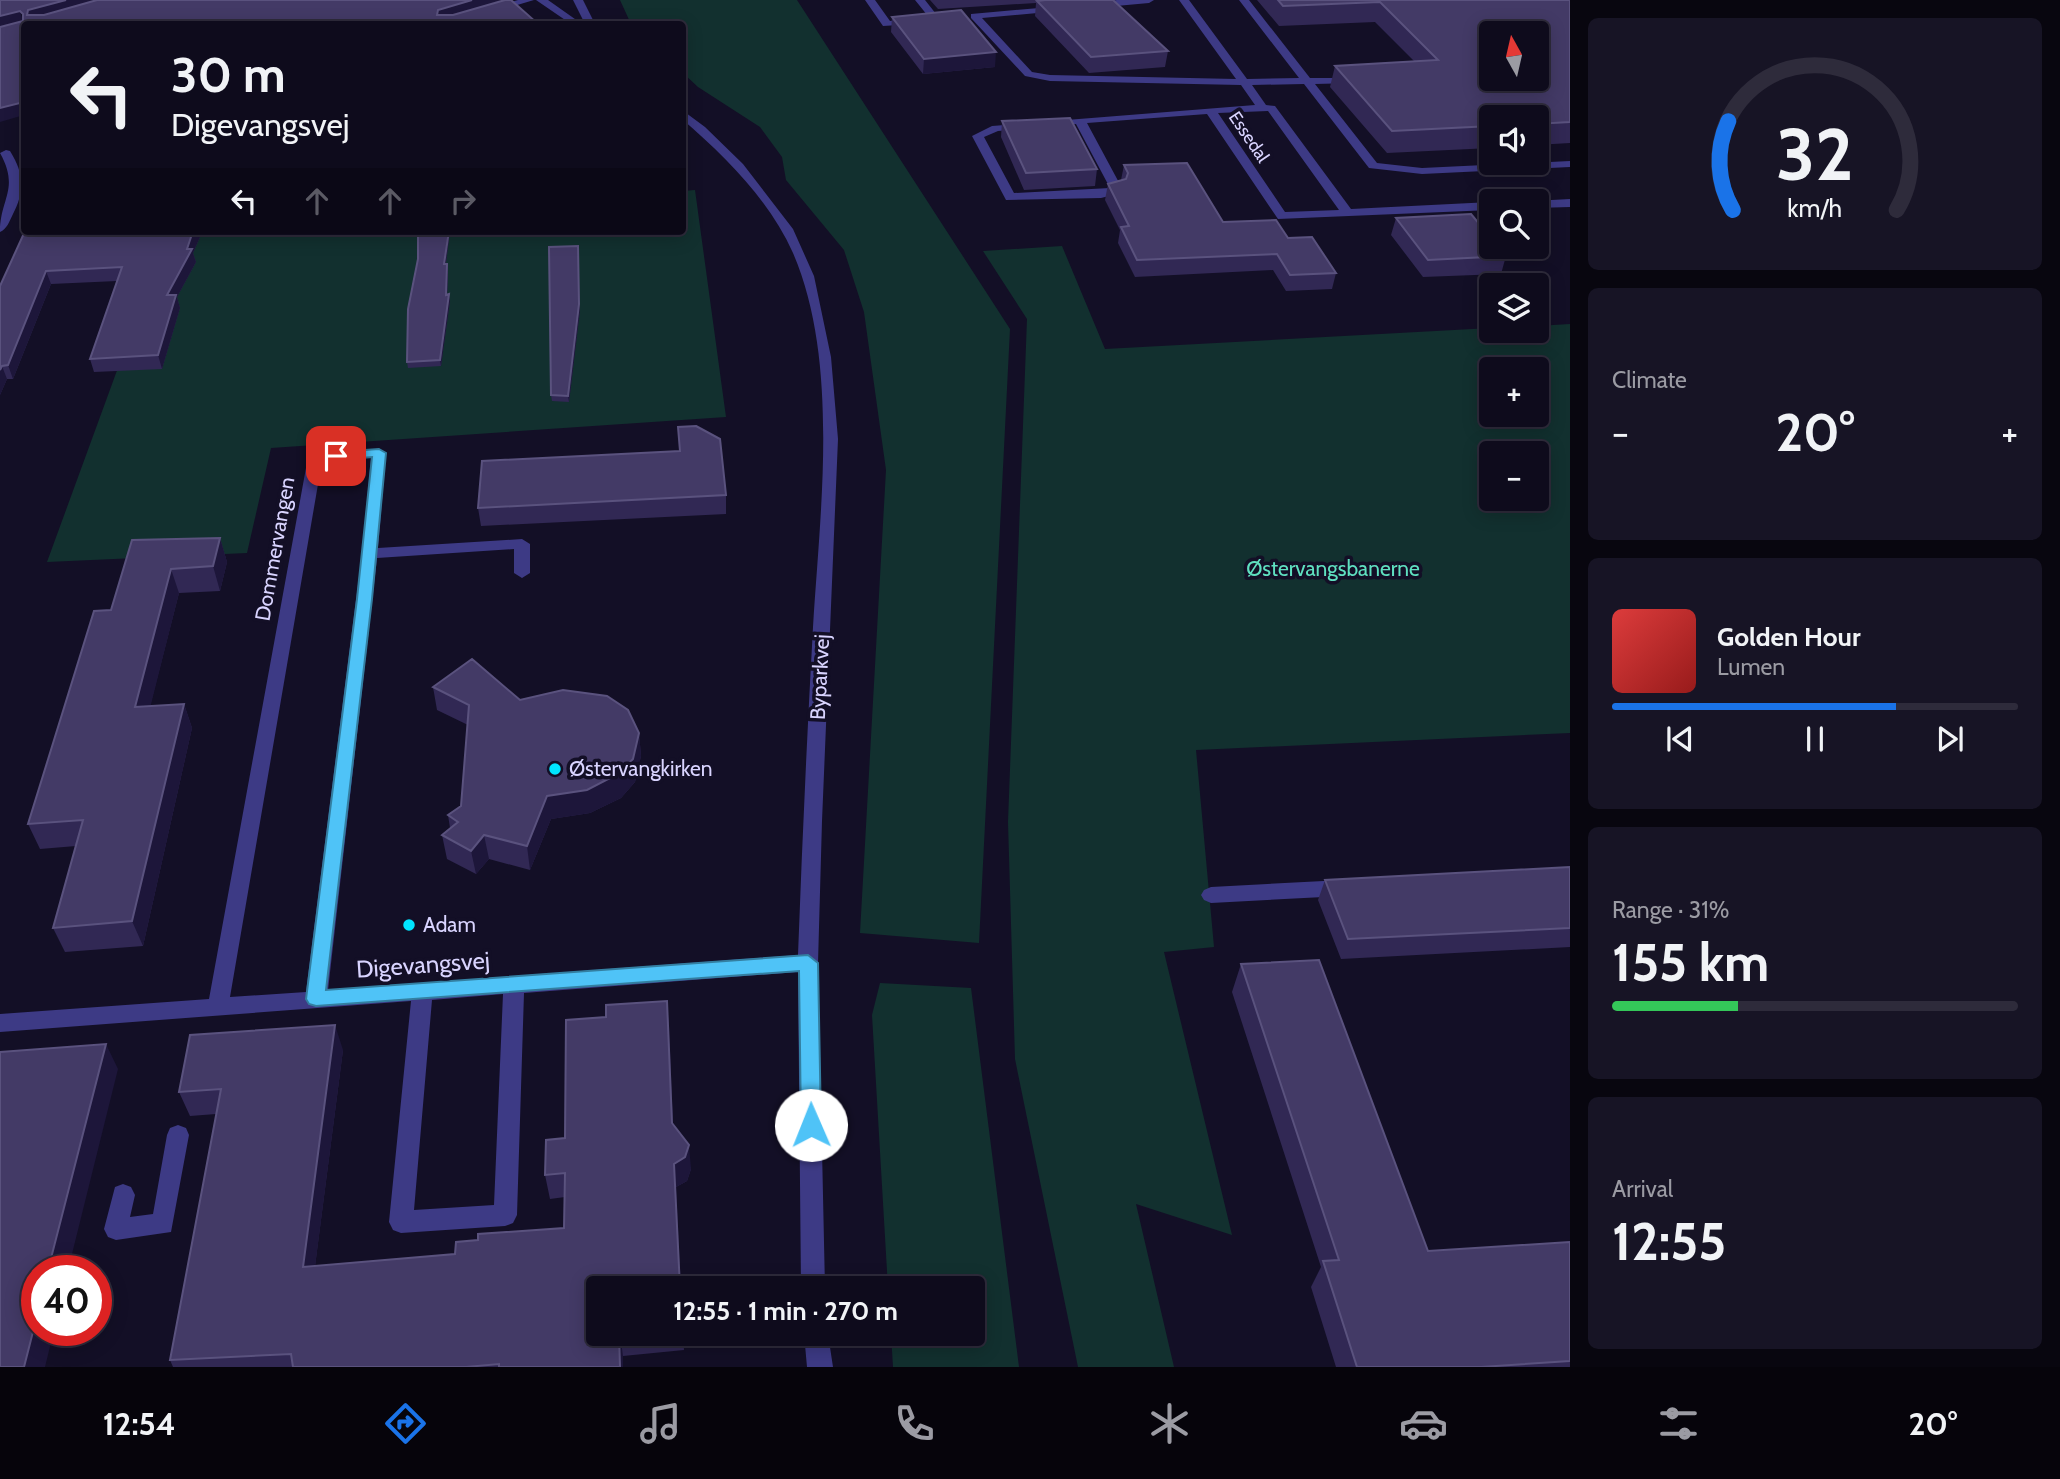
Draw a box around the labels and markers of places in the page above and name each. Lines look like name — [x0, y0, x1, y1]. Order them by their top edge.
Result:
pin — [306, 426, 366, 486]
place label: Østervangkirken — [569, 756, 713, 781]
marker: Østervangkirken — [547, 761, 563, 777]
place label: Adam — [423, 912, 476, 937]
marker: Adam — [401, 917, 417, 933]

